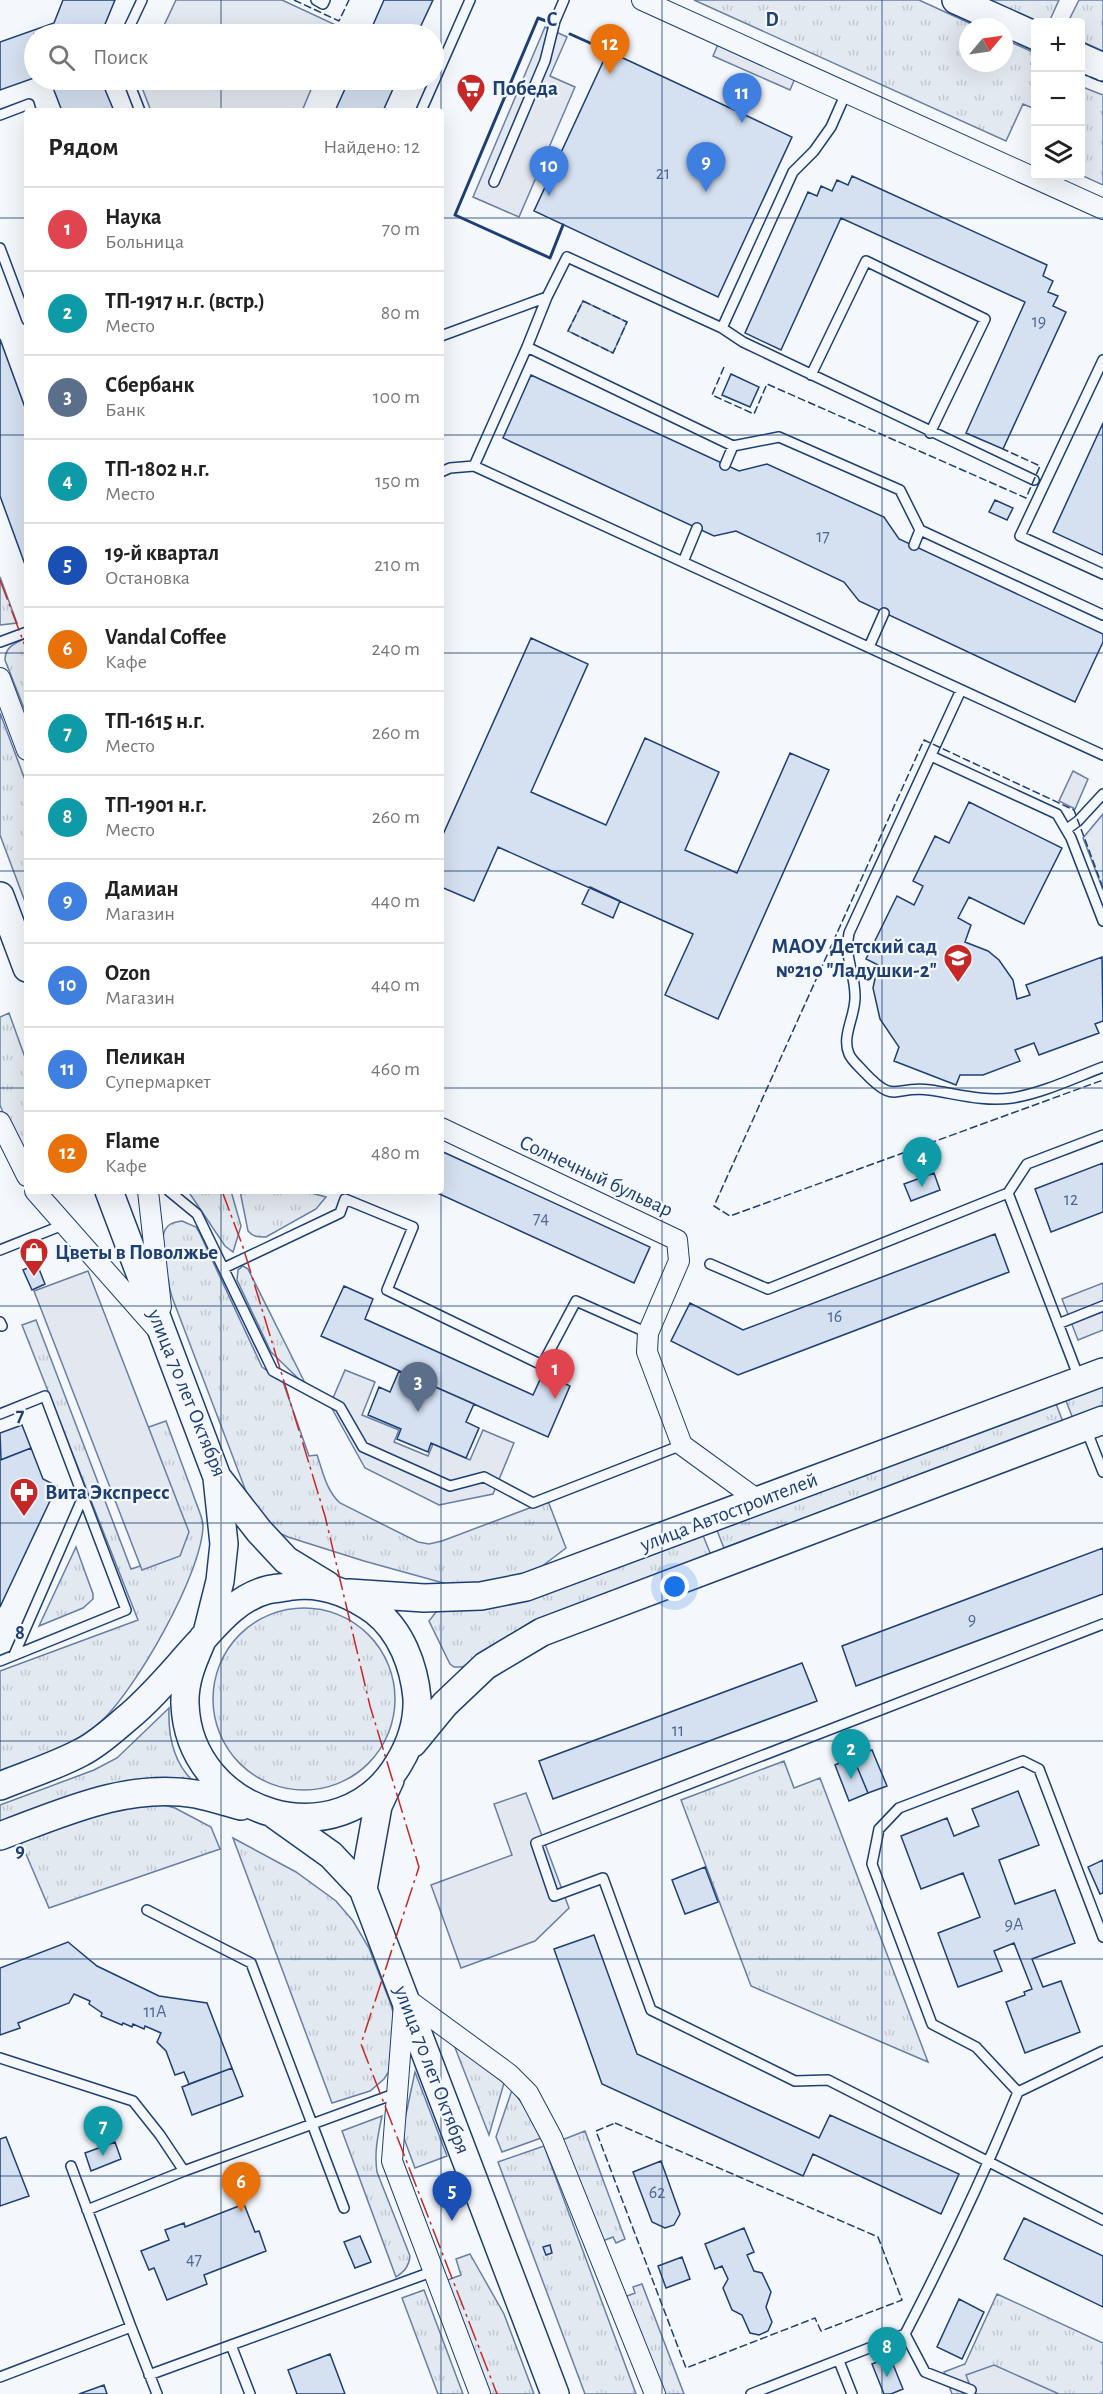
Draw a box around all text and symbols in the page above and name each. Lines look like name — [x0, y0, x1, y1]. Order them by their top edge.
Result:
text: C — [547, 10, 558, 30]
text: D — [765, 10, 779, 30]
north arrow — [959, 18, 1013, 72]
map controls — [1031, 18, 1085, 180]
button: + — [1031, 18, 1085, 72]
search box — [24, 24, 444, 90]
pin: 12 — [590, 25, 630, 74]
icon: search — [45, 41, 78, 74]
text: Поиск — [93, 46, 148, 68]
supermarket icon: Победа — [455, 72, 487, 114]
button: − — [1031, 72, 1085, 126]
pin: 11 — [722, 74, 762, 123]
place label: Победа — [492, 78, 558, 99]
button: layers — [1031, 126, 1085, 180]
text: Рядом — [48, 134, 119, 160]
text: Найдено: 12 — [323, 137, 420, 157]
pin: 9 — [686, 142, 726, 192]
pin: 10 — [530, 146, 568, 196]
house number: 21 — [656, 165, 670, 183]
text: Наука — [105, 206, 161, 228]
text: 1 — [64, 219, 71, 239]
text: 70 m — [382, 219, 420, 239]
text: Больница — [105, 232, 184, 252]
text: ТП-1917 н.г. (встр.) — [105, 290, 265, 312]
text: 2 — [63, 303, 72, 323]
text: 80 m — [381, 303, 420, 323]
house number: 19 — [1032, 313, 1046, 331]
text: Место — [105, 316, 155, 336]
text: Сбербанк — [105, 374, 195, 396]
text: 3 — [63, 387, 72, 407]
text: 100 m — [373, 387, 420, 407]
text: Банк — [105, 400, 145, 420]
text: ТП-1802 н.г. — [105, 458, 209, 480]
text: 4 — [62, 471, 73, 491]
text: 150 m — [375, 471, 420, 491]
text: Место — [105, 484, 155, 504]
house number: 17 — [816, 528, 830, 546]
text: 19-й квартал — [105, 542, 219, 564]
text: 5 — [63, 555, 72, 575]
text: 210 m — [374, 555, 420, 575]
text: Остановка — [105, 568, 190, 588]
text: Vandal Coffee — [105, 626, 226, 648]
text: 6 — [63, 639, 72, 659]
text: 240 m — [371, 639, 420, 659]
text: Кафе — [105, 652, 147, 672]
text: ТП-1615 н.г. — [105, 710, 205, 732]
text: 7 — [63, 723, 72, 743]
text: 260 m — [372, 723, 420, 743]
text: Место — [105, 736, 155, 756]
text: ТП-1901 н.г. — [105, 794, 207, 816]
text: 8 — [63, 807, 72, 827]
text: 260 m — [372, 807, 420, 827]
text: Место — [105, 820, 155, 840]
text: Дамиан — [105, 878, 179, 900]
text: 9 — [63, 891, 72, 911]
text: 440 m — [371, 891, 420, 911]
text: Магазин — [105, 904, 175, 924]
place label: МАОУ Детский сад №210 "Ладушки-2" — [771, 936, 937, 981]
school or university icon: МАОУ Детский сад №210 "Ладушки-2" — [942, 942, 974, 984]
text: Ozon — [105, 962, 151, 984]
text: 10 — [59, 975, 76, 995]
text: 440 m — [371, 975, 420, 995]
text: Магазин — [105, 988, 175, 1008]
text: Пеликан — [105, 1046, 185, 1068]
text: 11 — [60, 1059, 75, 1079]
text: 460 m — [371, 1059, 420, 1079]
text: Супермаркет — [105, 1072, 211, 1092]
text: Flame — [105, 1130, 160, 1152]
street label: Солнечный бульвар — [516, 1131, 676, 1221]
pin: 4 — [902, 1138, 942, 1187]
text: 12 — [59, 1143, 76, 1163]
text: 480 m — [371, 1143, 420, 1163]
text: Кафе — [105, 1156, 147, 1176]
house number: 12 — [1064, 1191, 1078, 1209]
house number: 74 — [533, 1210, 549, 1228]
shop icon: Цветы в Поволжье — [18, 1236, 50, 1278]
place label: Цветы в Поволжье — [55, 1242, 218, 1263]
street label: улица 70 лет Октября — [143, 1305, 230, 1480]
house number: 16 — [828, 1308, 842, 1326]
pin: 1 — [536, 1350, 574, 1399]
pin: 3 — [398, 1362, 438, 1412]
text: 7 — [16, 1405, 25, 1425]
street label: улица Автостроителей — [637, 1469, 820, 1556]
pharmacy icon: Вита Экспресс — [8, 1476, 40, 1518]
place label: Вита Экспресс — [45, 1482, 170, 1503]
your location — [660, 1572, 689, 1601]
house number: 9 — [968, 1611, 976, 1629]
text: 8 — [15, 1623, 25, 1643]
house number: 11 — [672, 1722, 684, 1740]
pin: 2 — [832, 1730, 870, 1779]
text: 9 — [15, 1841, 25, 1861]
house number: 9А — [1004, 1916, 1024, 1934]
street label: улица 70 лет Октября — [390, 1982, 474, 2157]
house number: 11А — [144, 2003, 167, 2021]
pin: 7 — [84, 2106, 122, 2156]
pin: 6 — [222, 2162, 260, 2212]
pin: 5 — [432, 2172, 472, 2221]
house number: 62 — [649, 2184, 665, 2202]
house number: 47 — [186, 2251, 202, 2269]
pin: 8 — [868, 2328, 906, 2377]

